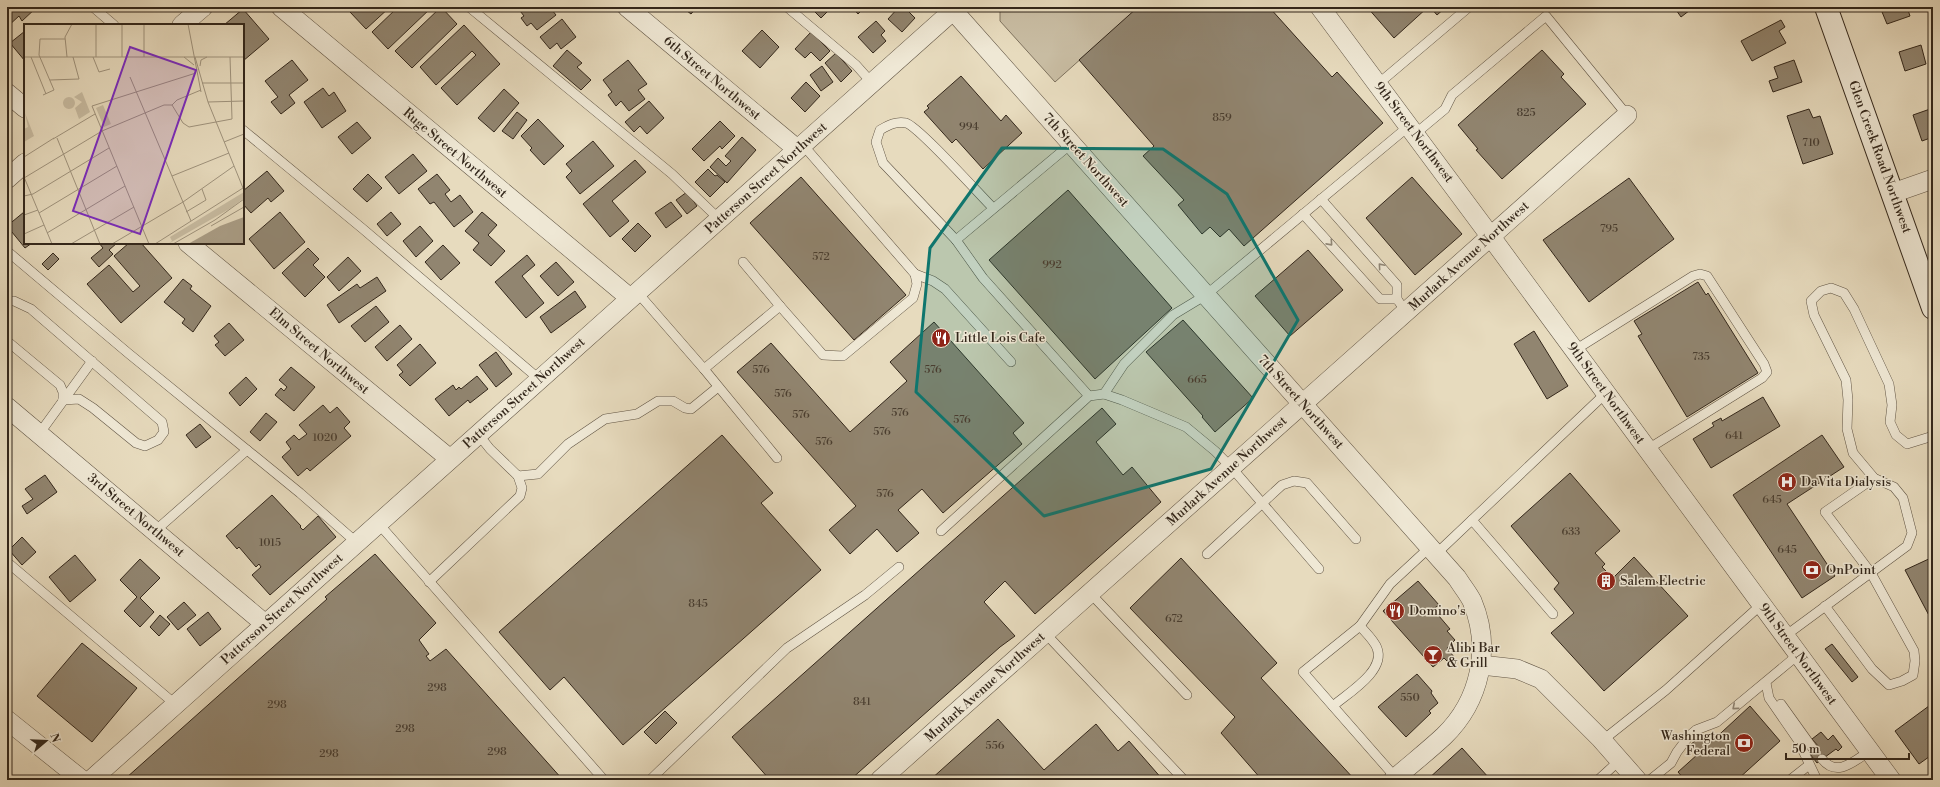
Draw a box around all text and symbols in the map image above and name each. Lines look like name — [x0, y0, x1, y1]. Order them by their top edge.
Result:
inset map — [24, 24, 244, 244]
street label: 6th Street Northwest — [660, 33, 764, 124]
street label: 9th Street Northwest — [1371, 78, 1457, 186]
street label: Glen Creek Road Northwest — [1845, 78, 1915, 236]
street label: Ruge Street Northwest — [400, 105, 511, 202]
house number: 825 — [1516, 106, 1536, 120]
street label: 7th Street Northwest — [1040, 110, 1133, 211]
house number: 859 — [1212, 111, 1232, 125]
street label: Patterson Street Northwest — [702, 119, 831, 237]
house number: 994 — [959, 120, 979, 134]
house number: 710 — [1802, 136, 1820, 150]
street label: Murlark Avenue Northwest — [1406, 198, 1533, 314]
house number: 795 — [1600, 222, 1618, 236]
one-way arrow — [1325, 238, 1332, 246]
house number: 572 — [812, 250, 830, 264]
house number: 992 — [1042, 258, 1062, 272]
one-way arrow — [1378, 264, 1385, 271]
street label: Elm Street Northwest — [266, 304, 373, 398]
restaurant icon: Little Lois Cafe — [930, 327, 952, 349]
place label: Little Lois Cafe — [955, 330, 1046, 346]
street label: Patterson Street Northwest — [460, 334, 589, 452]
street label: 9th Street Northwest — [1564, 339, 1649, 447]
house number: 735 — [1692, 350, 1710, 364]
street label: 7th Street Northwest — [1255, 352, 1348, 453]
house number: 576 — [752, 363, 770, 377]
house number: 576 — [924, 363, 942, 377]
house number: 665 — [1187, 373, 1207, 387]
house number: 576 — [774, 387, 792, 401]
house number: 576 — [891, 406, 909, 420]
house number: 576 — [792, 408, 810, 422]
house number: 576 — [953, 413, 971, 427]
street label: Murlark Avenue Northwest — [1164, 413, 1291, 529]
house number: 576 — [873, 425, 891, 439]
house number: 641 — [1725, 429, 1743, 443]
house number: 1020 — [312, 431, 338, 445]
house number: 576 — [815, 435, 833, 449]
street label: 3rd Street Northwest — [84, 470, 188, 561]
hospital icon: DaVita Dialysis — [1776, 471, 1798, 493]
place label: DaVita Dialysis — [1801, 474, 1892, 490]
house number: 576 — [876, 487, 894, 501]
house number: 645 — [1762, 493, 1782, 507]
house number: 633 — [1562, 525, 1580, 539]
house number: 1015 — [259, 536, 281, 550]
house number: 645 — [1777, 543, 1797, 557]
street label: Patterson Street Northwest — [218, 550, 347, 668]
bank icon: OnPoint — [1801, 559, 1823, 581]
place label: OnPoint — [1826, 562, 1876, 578]
building icon: Salem Electric — [1595, 570, 1617, 592]
place label: Salem Electric — [1620, 573, 1706, 589]
house number: 845 — [688, 597, 708, 611]
restaurant icon: Domino's — [1384, 600, 1406, 622]
street label: 9th Street Northwest — [1756, 600, 1841, 708]
place label: Domino's — [1409, 603, 1466, 619]
house number: 672 — [1165, 612, 1183, 626]
street label: Murlark Avenue Northwest — [922, 629, 1049, 745]
place label: Alibi Bar & Grill — [1446, 640, 1500, 671]
bar icon: Alibi Bar & Grill — [1422, 644, 1444, 666]
house number: 298 — [427, 681, 447, 695]
house number: 550 — [1400, 691, 1420, 705]
house number: 841 — [853, 695, 871, 709]
house number: 298 — [267, 698, 287, 712]
one-way arrow — [1732, 702, 1740, 709]
north arrow — [26, 721, 66, 761]
house number: 298 — [395, 722, 415, 736]
place label: Washington Federal — [1660, 728, 1730, 759]
text: N — [46, 732, 63, 745]
bank icon: Washington Federal — [1733, 732, 1755, 754]
scale bar — [1786, 735, 1909, 761]
house number: 556 — [986, 739, 1005, 753]
text: 50 m — [1792, 742, 1820, 757]
house number: 298 — [487, 745, 507, 759]
house number: 298 — [319, 747, 339, 761]

